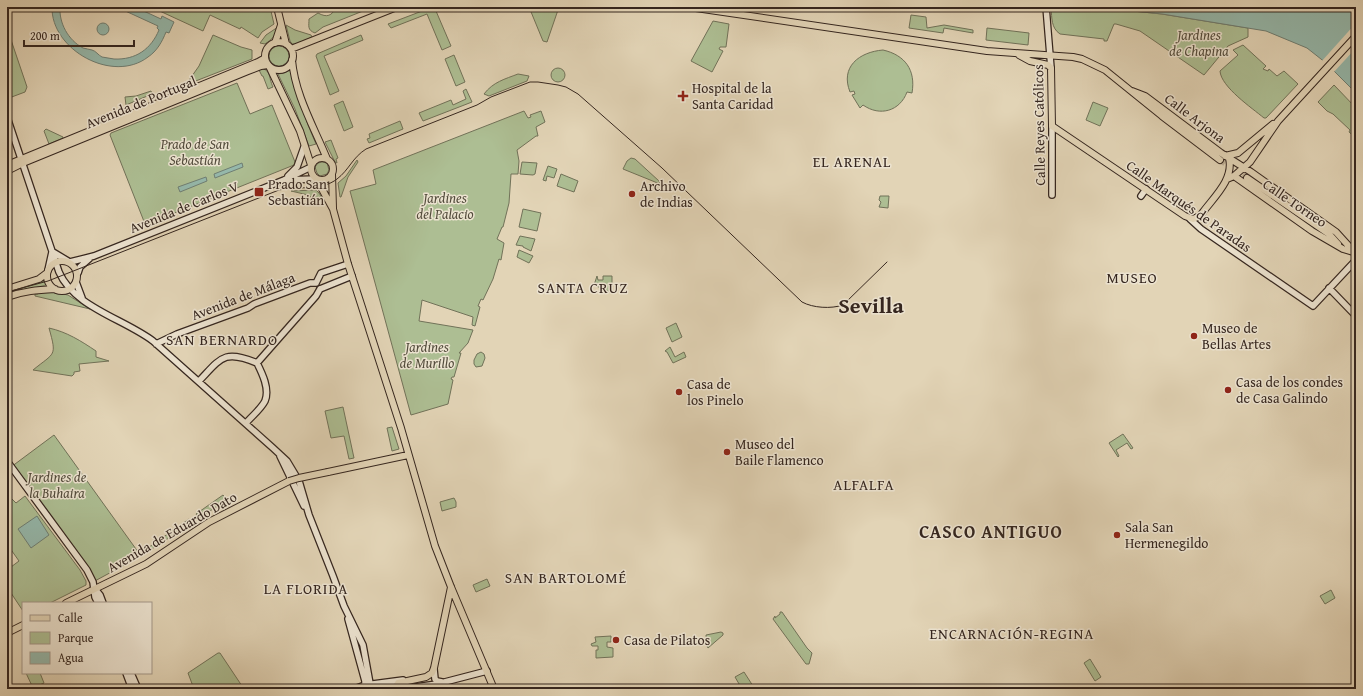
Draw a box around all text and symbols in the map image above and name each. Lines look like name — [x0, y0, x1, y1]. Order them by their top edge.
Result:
scale bar — [24, 22, 134, 48]
park label: Jardines de Chapina — [1169, 25, 1229, 61]
text: 200 m — [30, 27, 60, 44]
street label: Calle Reyes Católicos — [1028, 64, 1050, 186]
street label: Avenida de Portugal — [83, 71, 199, 133]
place label: Hospital de la Santa Caridad — [692, 78, 774, 114]
street label: Calle Arjona — [1160, 89, 1230, 148]
marker: Hospital de la Santa Caridad — [677, 90, 689, 102]
park label: Prado de San Sebastián — [160, 134, 229, 170]
district label: EL ARENAL — [813, 151, 891, 172]
street label: Calle Marqués de Paradas — [1122, 155, 1256, 257]
place label: Prado San Sebastián — [268, 174, 327, 210]
street label: Calle Torneo — [1259, 174, 1331, 232]
street label: Avenida de Carlos V — [126, 176, 242, 238]
place label: Archivo de Indias — [640, 176, 693, 212]
marker: Prado San Sebastián — [253, 186, 265, 198]
park label: Jardines del Palacio — [417, 188, 473, 224]
marker: Archivo de Indias — [627, 189, 637, 199]
street label: Avenida de Málaga — [188, 267, 298, 325]
district label: MUSEO — [1106, 267, 1158, 288]
district label: SANTA CRUZ — [538, 277, 628, 298]
district label: Sevilla — [838, 289, 904, 321]
place label: Museo de Bellas Artes — [1202, 318, 1271, 354]
district label: SAN BERNARDO — [166, 329, 278, 350]
marker: Museo de Bellas Artes — [1189, 331, 1199, 341]
park label: Jardines de Murillo — [400, 337, 454, 373]
place label: Casa de los condes de Casa Galindo — [1236, 372, 1343, 408]
place label: Casa de los Pinelo — [687, 374, 744, 410]
marker: Casa de los condes de Casa Galindo — [1223, 385, 1233, 395]
marker: Casa de los Pinelo — [674, 387, 684, 397]
place label: Museo del Baile Flamenco — [735, 434, 824, 470]
marker: Museo del Baile Flamenco — [722, 447, 732, 457]
park label: Jardines de la Buhaira — [26, 467, 87, 503]
district label: ALFALFA — [833, 474, 895, 495]
street label: Avenida de Eduardo Dato — [104, 487, 240, 577]
place label: Sala San Hermenegildo — [1125, 517, 1209, 553]
district label: CASCO ANTIGUO — [919, 518, 1063, 545]
marker: Sala San Hermenegildo — [1112, 530, 1122, 540]
district label: SAN BARTOLOMÉ — [505, 567, 627, 588]
district label: LA FLORIDA — [264, 578, 348, 599]
legend — [22, 602, 152, 674]
text: Calle — [58, 609, 83, 626]
district label: ENCARNACIÓN-REGINA — [930, 623, 1094, 644]
text: Parque — [58, 629, 94, 646]
place label: Casa de Pilatos — [624, 630, 710, 650]
marker: Casa de Pilatos — [611, 635, 621, 645]
text: Agua — [58, 649, 84, 666]

